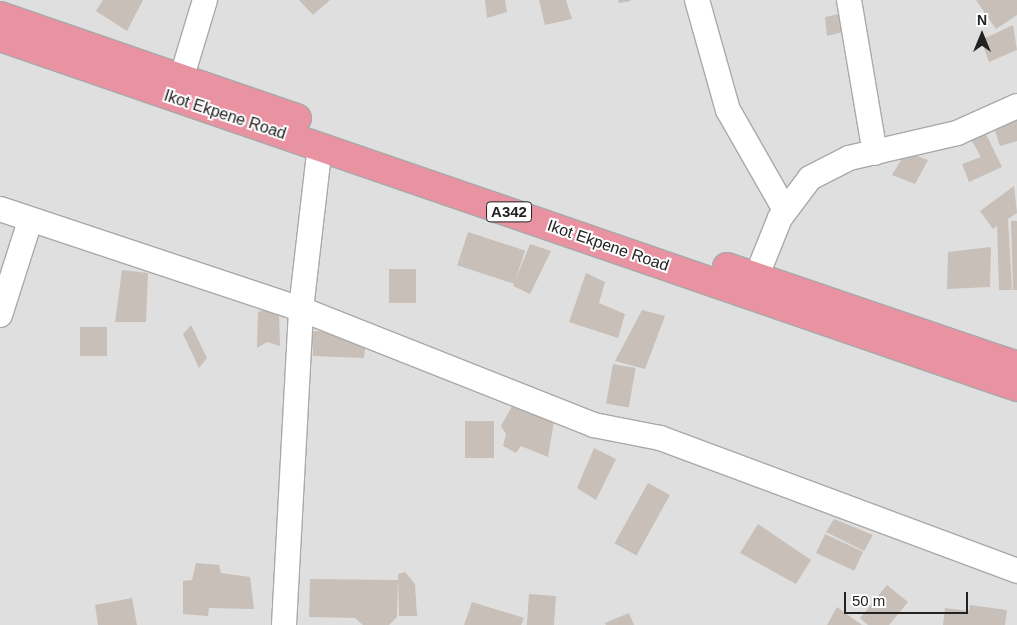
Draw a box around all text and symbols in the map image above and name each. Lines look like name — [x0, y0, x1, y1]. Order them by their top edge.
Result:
north arrow — [957, 10, 1007, 60]
text: N — [977, 12, 987, 28]
street label: Ikot Ekpene Road — [162, 86, 288, 144]
road number: A342 — [485, 200, 533, 224]
street label: Ikot Ekpene Road — [545, 216, 671, 276]
scale bar — [847, 582, 971, 614]
text: 50 m — [852, 592, 885, 609]

